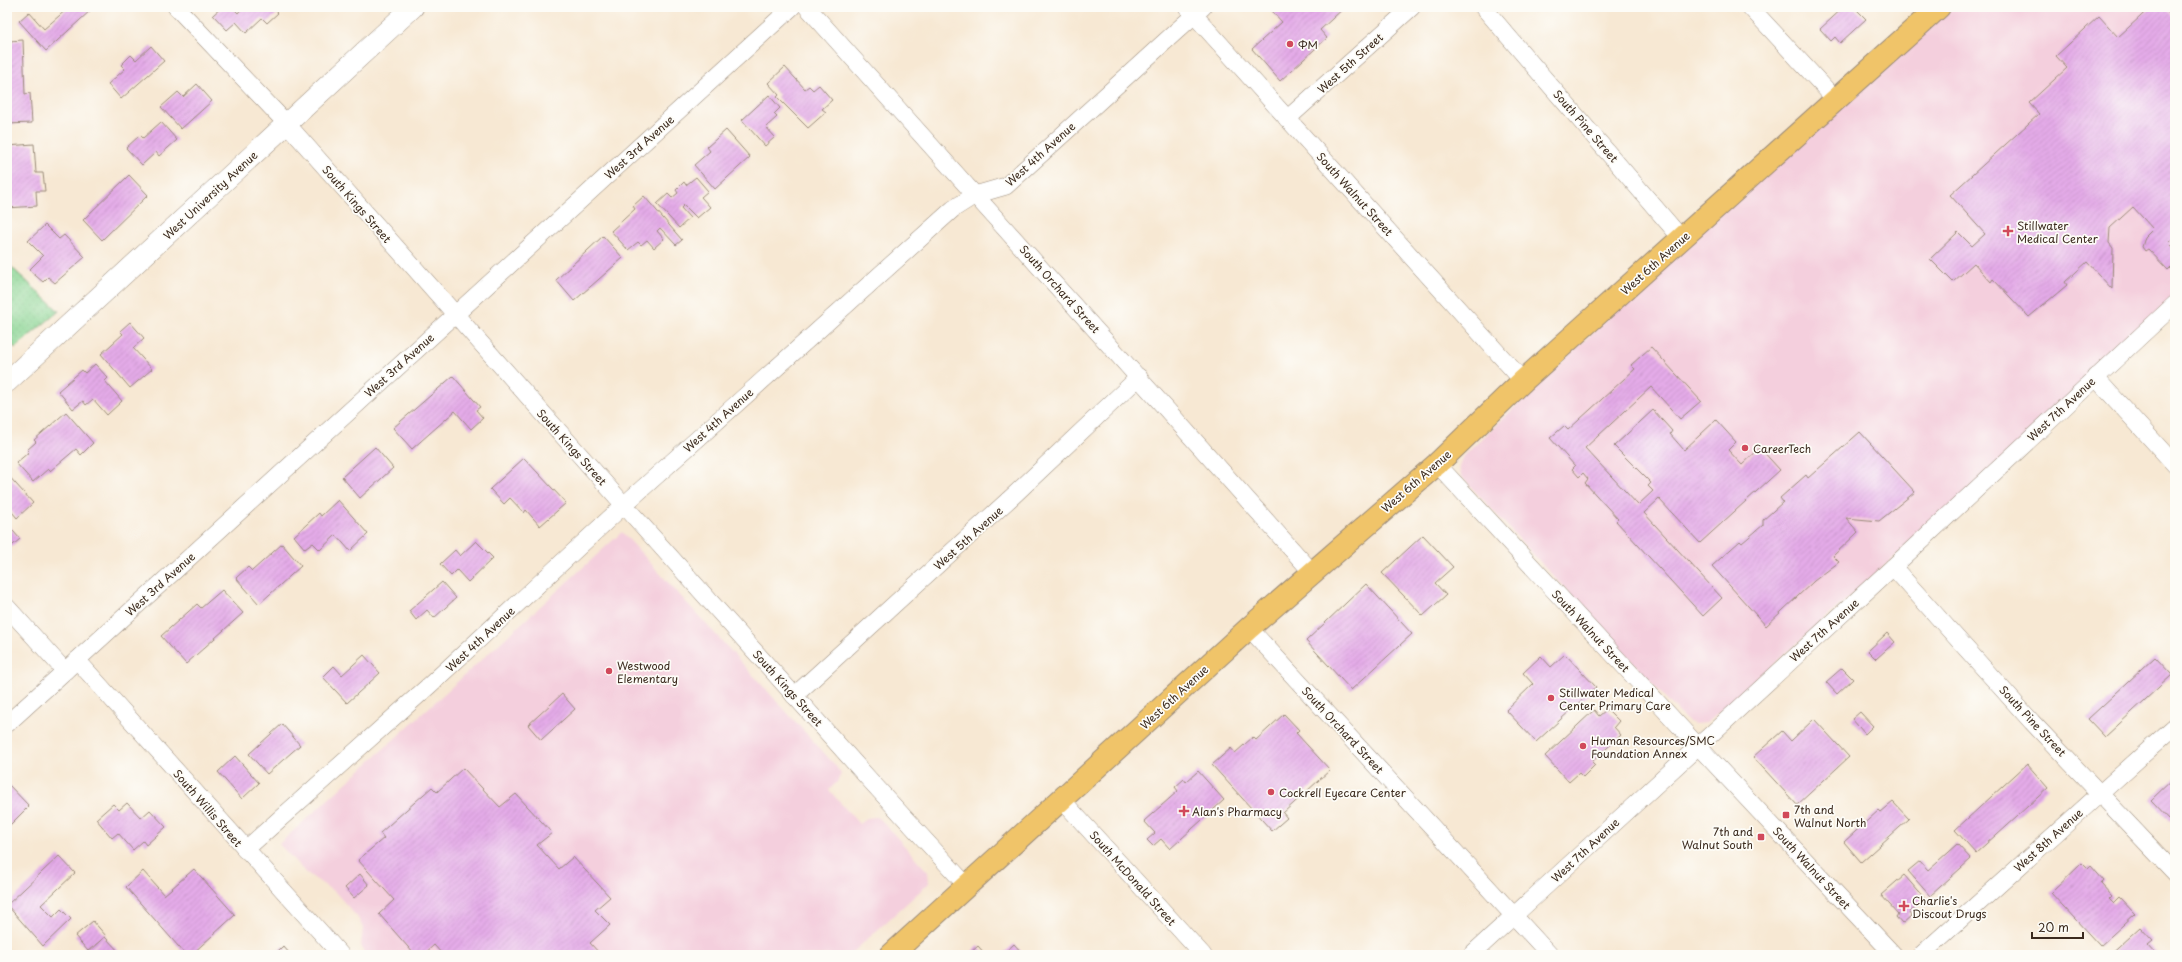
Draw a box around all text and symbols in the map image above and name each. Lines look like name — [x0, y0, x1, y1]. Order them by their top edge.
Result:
street label: West 5th Street — [1313, 28, 1387, 97]
place label: ΦΜ — [1298, 36, 1318, 53]
marker: ΦΜ — [1285, 39, 1295, 49]
street label: South Pine Street — [1550, 86, 1623, 166]
street label: West 3rd Avenue — [600, 111, 678, 183]
street label: West 4th Avenue — [1001, 118, 1079, 190]
street label: West University Avenue — [159, 147, 261, 243]
street label: South Walnut Street — [1313, 148, 1398, 240]
street label: South Kings Street — [319, 162, 396, 247]
place label: Stillwater Medical Center — [2017, 217, 2099, 247]
marker: Stillwater Medical Center — [2002, 225, 2014, 237]
street label: West 6th Avenue — [1617, 227, 1693, 299]
street label: South Orchard Street — [1016, 241, 1105, 337]
street label: West 3rd Avenue — [360, 329, 438, 401]
street label: West 7th Avenue — [2023, 373, 2099, 445]
street label: West 4th Avenue — [679, 384, 757, 456]
street label: South Kings Street — [533, 405, 611, 489]
place label: CareerTech — [1753, 440, 1811, 457]
marker: CareerTech — [1740, 443, 1750, 453]
street label: West 6th Avenue — [1377, 446, 1455, 516]
street label: West 5th Avenue — [930, 502, 1006, 574]
street label: West 3rd Avenue — [121, 548, 199, 620]
street label: South Walnut Street — [1548, 586, 1634, 676]
street label: West 7th Avenue — [1786, 594, 1862, 666]
street label: West 4th Avenue — [442, 602, 518, 676]
street label: South Kings Street — [749, 646, 827, 730]
place label: Westwood Elementary — [617, 657, 678, 687]
street label: West 6th Avenue — [1136, 661, 1212, 733]
marker: Westwood Elementary — [604, 666, 614, 676]
street label: South Pine Street — [1996, 682, 2071, 761]
street label: South Orchard Street — [1298, 683, 1388, 778]
place label: Stillwater Medical Center Primary Care — [1559, 684, 1671, 714]
marker: Stillwater Medical Center Primary Care — [1546, 693, 1556, 703]
place label: Human Resources/SMC Foundation Annex — [1591, 732, 1715, 762]
marker: Human Resources/SMC Foundation Annex — [1578, 741, 1588, 751]
street label: South Willis Street — [170, 766, 247, 851]
place label: Cockrell Eyecare Center — [1279, 784, 1407, 801]
marker: Cockrell Eyecare Center — [1266, 787, 1276, 797]
place label: 7th and Walnut North — [1794, 801, 1866, 831]
place label: Alan's Pharmacy — [1192, 803, 1282, 820]
street label: West 8th Avenue — [2010, 804, 2086, 876]
marker: Alan's Pharmacy — [1179, 806, 1189, 816]
marker: 7th and Walnut North — [1781, 810, 1791, 820]
street label: West 7th Avenue — [1547, 814, 1623, 886]
place label: 7th and Walnut South — [1682, 823, 1753, 853]
street label: South Walnut Street — [1769, 823, 1855, 913]
street label: South McDonald Street — [1086, 827, 1181, 930]
marker: 7th and Walnut South — [1756, 832, 1766, 842]
place label: Charlie's Discout Drugs — [1912, 892, 1987, 922]
marker: Charlie's Discout Drugs — [1899, 901, 1909, 911]
scale bar — [2032, 914, 2083, 940]
text: 20 m — [2038, 918, 2069, 936]

